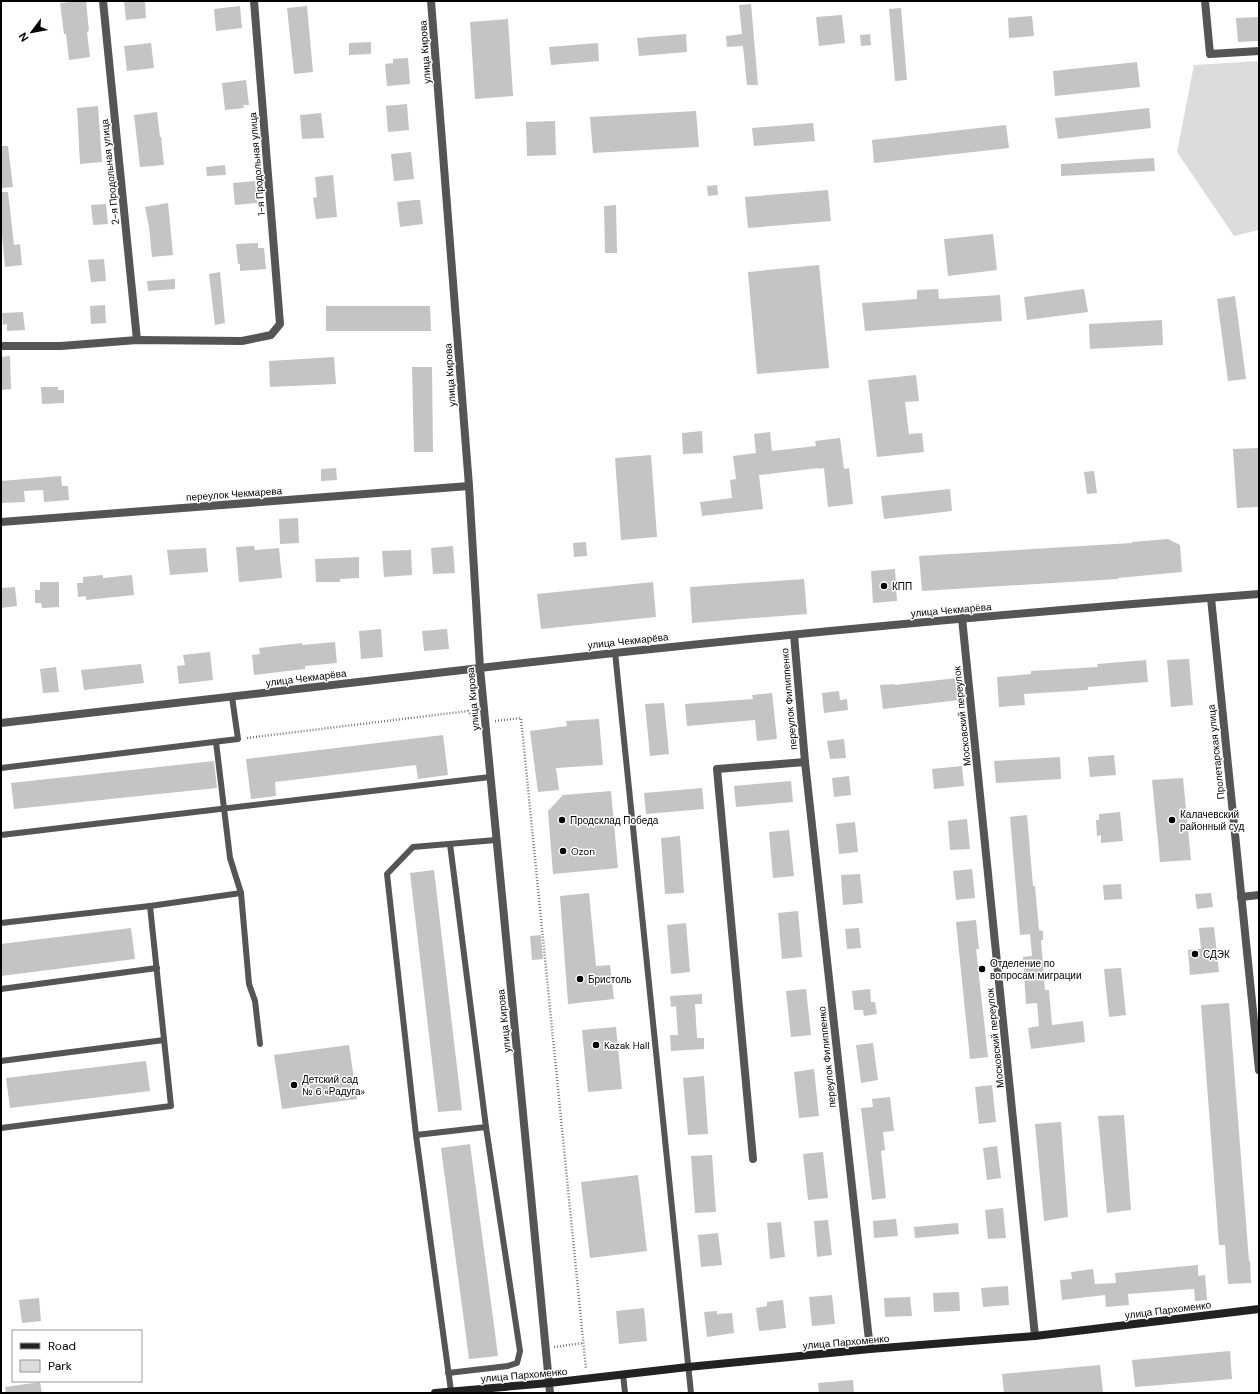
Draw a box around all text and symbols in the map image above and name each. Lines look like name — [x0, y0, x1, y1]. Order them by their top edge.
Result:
north arrow — [12, 12, 52, 52]
street label: улица Кирова — [416, 19, 434, 84]
text: N — [15, 30, 32, 44]
street label: 1-я Продольная улица — [246, 111, 268, 216]
street label: 2-я Продольная улица — [98, 118, 122, 225]
street label: улица Кирова — [441, 342, 459, 407]
street label: переулок Чекмарева — [186, 484, 283, 504]
place label: КПП — [892, 580, 912, 593]
marker: КПП — [879, 581, 889, 591]
street label: улица Чекмарёва — [910, 600, 992, 620]
street label: улица Чекмарёва — [587, 630, 669, 652]
street label: переулок Филиппенко — [778, 647, 800, 750]
street label: Московский переулок — [950, 665, 974, 766]
street label: улица Кирова — [464, 666, 482, 731]
street label: улица Чекмарёва — [265, 667, 347, 689]
street label: Пролетарская улица — [1205, 703, 1227, 800]
place label: Калачевский районный суд — [1180, 808, 1244, 833]
place label: Продсклад Победа — [570, 814, 659, 827]
marker: Продсклад Победа — [557, 815, 567, 825]
marker: Калачевский районный суд — [1167, 815, 1177, 825]
place label: Ozon — [571, 845, 595, 858]
marker: Ozon — [558, 846, 568, 856]
place label: СДЭК — [1203, 948, 1230, 961]
marker: СДЭК — [1190, 949, 1200, 959]
place label: Отделение по вопросам миграции — [990, 957, 1082, 982]
marker: Отделение по вопросам миграции — [977, 964, 987, 974]
place label: Бристоль — [588, 973, 632, 986]
marker: Бристоль — [575, 974, 585, 984]
street label: Московский переулок — [983, 987, 1007, 1088]
street label: улица Кирова — [494, 988, 514, 1053]
street label: переулок Филиппенко — [815, 1005, 839, 1108]
place label: Kazak Hall — [604, 1039, 650, 1052]
marker: Kazak Hall — [591, 1040, 601, 1050]
place label: Детский сад № 6 «Радуга» — [302, 1073, 366, 1098]
marker: Детский сад № 6 «Радуга» — [289, 1080, 299, 1090]
street label: улица Пархоменко — [1124, 1298, 1212, 1322]
legend — [12, 1330, 142, 1382]
street label: улица Пархоменко — [802, 1332, 890, 1352]
text: Road — [48, 1338, 76, 1354]
text: Park — [48, 1358, 72, 1374]
street label: улица Пархоменко — [480, 1365, 568, 1385]

